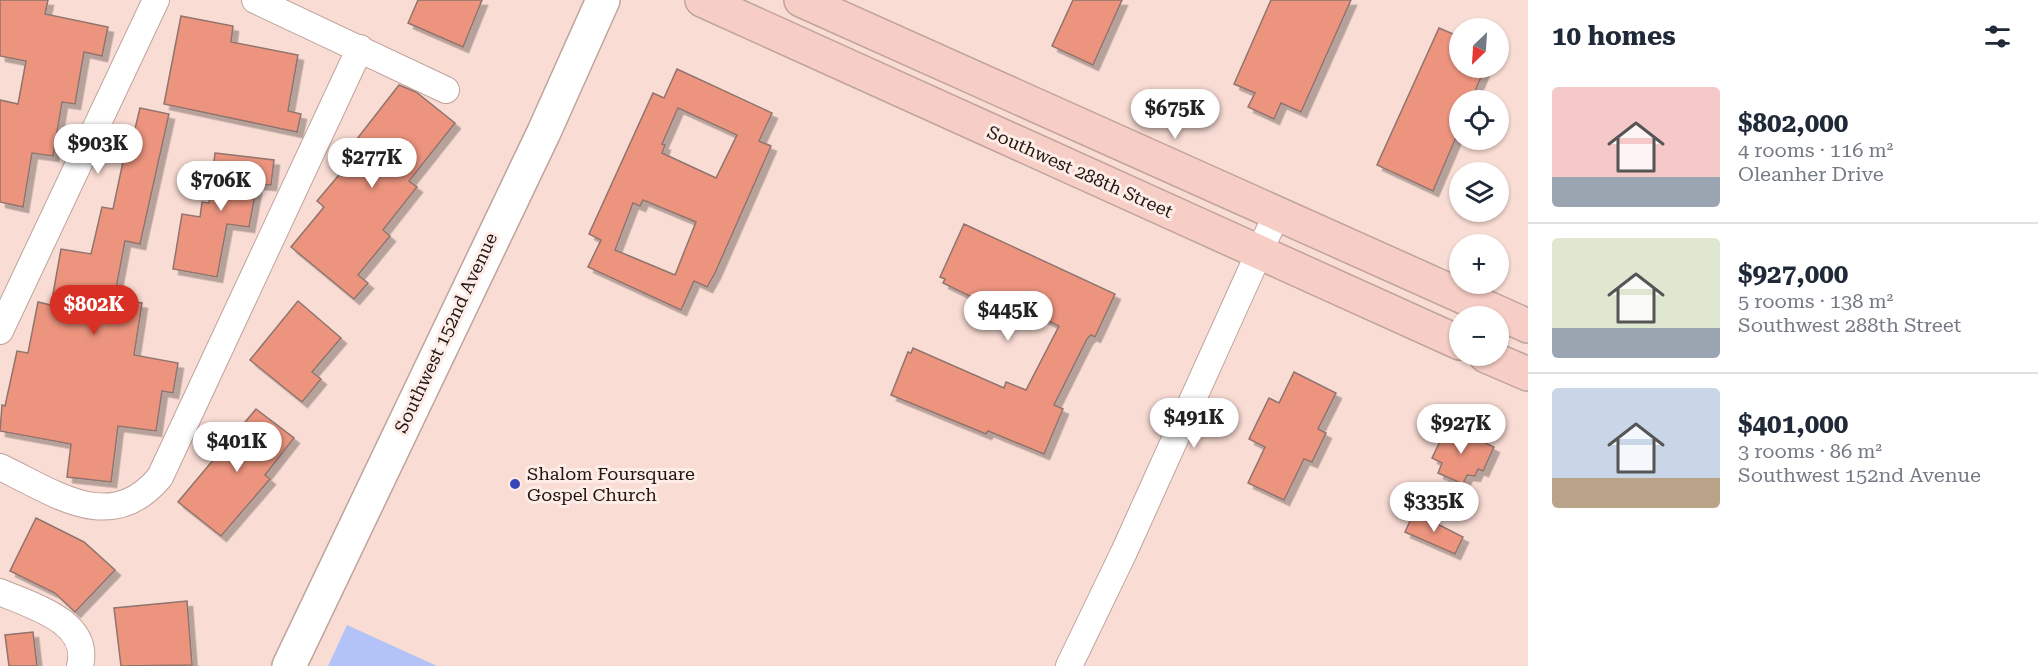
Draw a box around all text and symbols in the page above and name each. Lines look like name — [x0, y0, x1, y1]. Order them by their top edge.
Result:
north arrow — [1449, 18, 1509, 78]
map controls — [1449, 18, 1509, 366]
icon: filters — [1981, 20, 2014, 53]
text: 10 homes — [1552, 21, 1676, 51]
pin: $675K — [1133, 89, 1217, 140]
button: locate — [1449, 90, 1509, 150]
text: $675K — [1145, 96, 1205, 120]
text: $802,000 — [1738, 108, 1848, 138]
icon: home — [1600, 111, 1672, 183]
street label: Southwest 288th Street — [984, 121, 1177, 222]
pin: $903K — [56, 124, 140, 175]
text: $903K — [68, 131, 128, 155]
pin: $277K — [330, 138, 414, 189]
text: 4 rooms · 116 m² — [1738, 138, 1893, 162]
text: $277K — [342, 145, 402, 169]
pin: $706K — [179, 161, 263, 212]
button: layers — [1449, 162, 1509, 222]
text: Oleanher Drive — [1738, 162, 1884, 186]
text: $706K — [191, 168, 251, 192]
street label: Southwest 152nd Avenue — [390, 229, 501, 436]
button: + — [1449, 234, 1509, 294]
text: $927,000 — [1738, 259, 1848, 289]
icon: home — [1600, 262, 1672, 334]
pin: $802K — [52, 285, 136, 336]
text: 5 rooms · 138 m² — [1738, 289, 1893, 313]
pin: $445K — [966, 291, 1050, 342]
text: $802K — [64, 292, 124, 316]
text: $445K — [978, 298, 1038, 322]
button: − — [1449, 306, 1509, 366]
text: Southwest 288th Street — [1738, 313, 1961, 337]
pin: $491K — [1152, 398, 1236, 449]
pin: $927K — [1419, 404, 1503, 455]
text: $491K — [1164, 405, 1224, 429]
text: $401,000 — [1738, 409, 1848, 439]
text: $927K — [1431, 411, 1491, 435]
icon: home — [1600, 412, 1672, 484]
pin: $401K — [195, 422, 279, 473]
text: $401K — [207, 429, 267, 453]
text: 3 rooms · 86 m² — [1738, 439, 1882, 463]
place label: Shalom Foursquare Gospel Church — [527, 463, 695, 505]
text: Southwest 152nd Avenue — [1738, 463, 1981, 487]
marker: Shalom Foursquare Gospel Church — [508, 477, 522, 491]
pin: $335K — [1392, 482, 1476, 533]
text: $335K — [1404, 489, 1464, 513]

